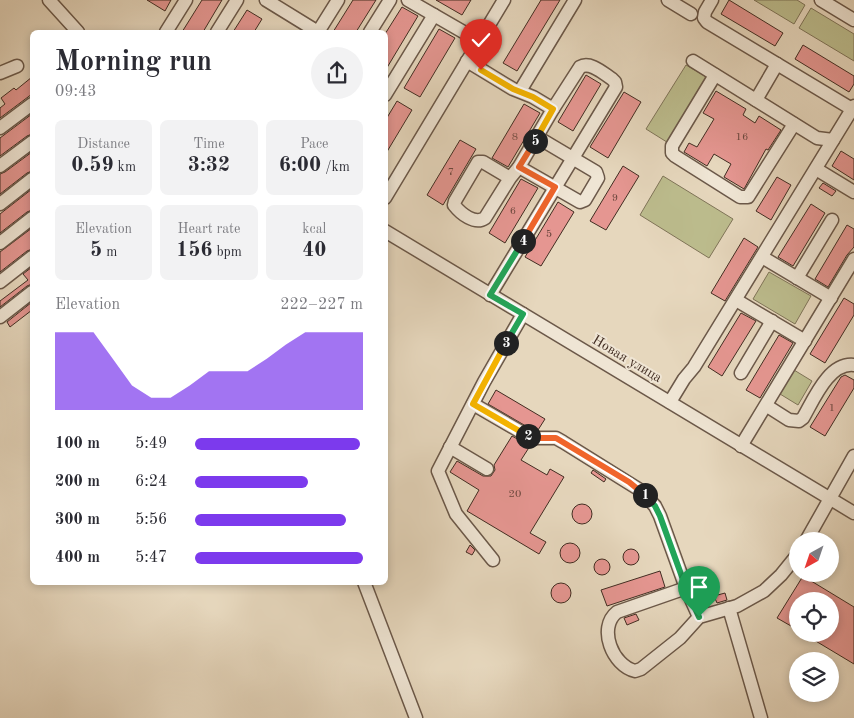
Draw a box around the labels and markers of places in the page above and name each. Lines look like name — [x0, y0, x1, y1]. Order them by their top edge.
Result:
pin — [460, 19, 502, 70]
pin: 5 — [522, 128, 548, 154]
pin: 4 — [510, 228, 536, 254]
pin: 3 — [494, 330, 518, 356]
pin: 2 — [516, 424, 540, 448]
pin: 1 — [632, 482, 658, 508]
pin — [678, 566, 720, 617]

